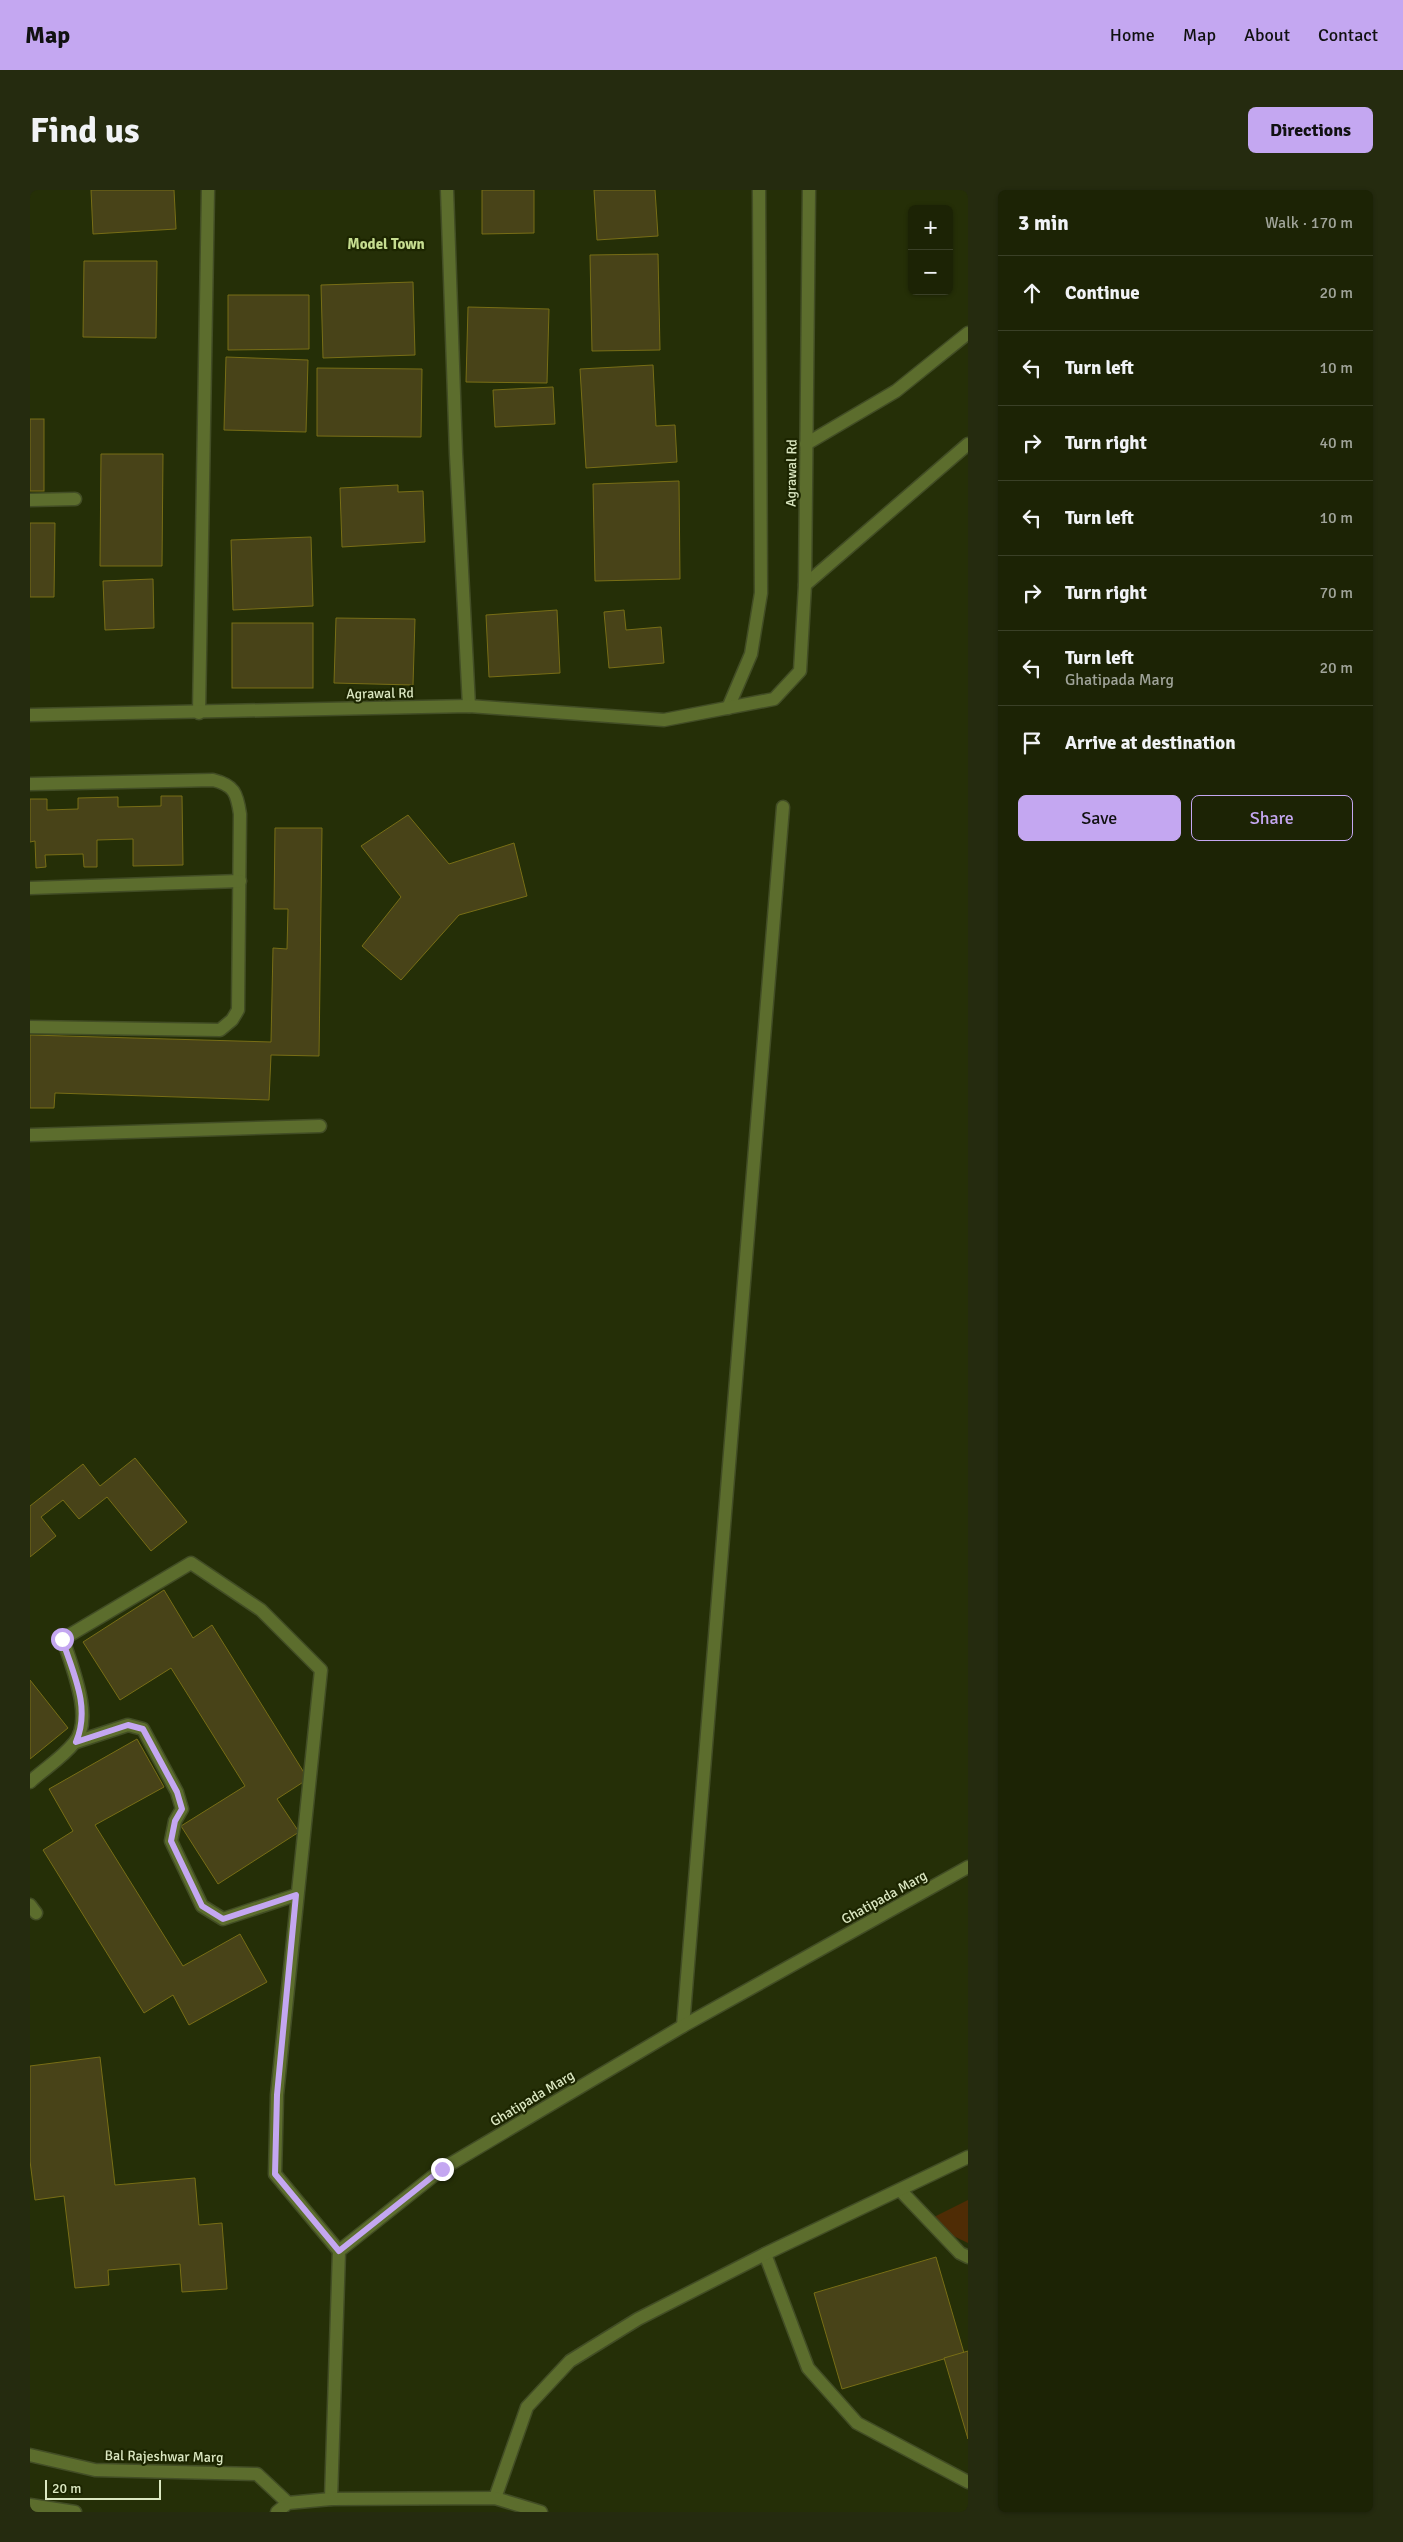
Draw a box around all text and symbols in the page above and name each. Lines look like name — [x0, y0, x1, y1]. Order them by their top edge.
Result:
text: Map — [25, 20, 70, 50]
text: Home — [1110, 24, 1155, 46]
text: Map — [1183, 24, 1216, 46]
text: About — [1244, 24, 1290, 46]
text: Contact — [1318, 24, 1378, 46]
button: Directions — [1248, 107, 1373, 153]
text: Find us — [30, 109, 140, 152]
map controls — [908, 205, 953, 295]
button: + — [908, 205, 953, 250]
text: 3 min — [1018, 210, 1069, 236]
text: Walk · 170 m — [1265, 213, 1353, 233]
district label: Model Town — [347, 235, 425, 253]
button: − — [908, 250, 953, 295]
icon: ahead — [1018, 279, 1046, 307]
text: Continue — [1065, 281, 1140, 305]
text: 20 m — [1319, 283, 1353, 303]
icon: left — [1018, 354, 1046, 382]
text: Turn left — [1065, 356, 1134, 380]
text: 10 m — [1319, 358, 1353, 378]
icon: right — [1018, 429, 1046, 457]
text: Turn right — [1065, 431, 1147, 455]
text: 40 m — [1319, 433, 1353, 453]
street label: Agrawal Rd — [782, 439, 801, 507]
icon: left — [1018, 504, 1046, 532]
text: Turn left — [1065, 506, 1134, 530]
text: 10 m — [1319, 508, 1353, 528]
icon: right — [1018, 579, 1046, 607]
text: Turn right — [1065, 581, 1147, 605]
text: 70 m — [1319, 583, 1353, 603]
text: Turn left — [1065, 646, 1134, 670]
icon: left — [1018, 654, 1046, 682]
text: 20 m — [1319, 658, 1353, 678]
text: Ghatipada Marg — [1065, 670, 1174, 690]
street label: Agrawal Rd — [346, 684, 414, 703]
icon: arrive — [1018, 729, 1046, 757]
text: Arrive at destination — [1065, 731, 1236, 755]
button: Save — [1018, 795, 1181, 841]
button: Share — [1191, 795, 1353, 841]
route start — [51, 1628, 74, 1651]
street label: Ghatipada Marg — [838, 1867, 930, 1928]
street label: Ghatipada Marg — [487, 2067, 577, 2130]
route end — [431, 2158, 454, 2181]
street label: Bal Rajeshwar Marg — [104, 2447, 224, 2466]
scale bar — [45, 2477, 161, 2500]
text: 20 m — [52, 2480, 81, 2497]

